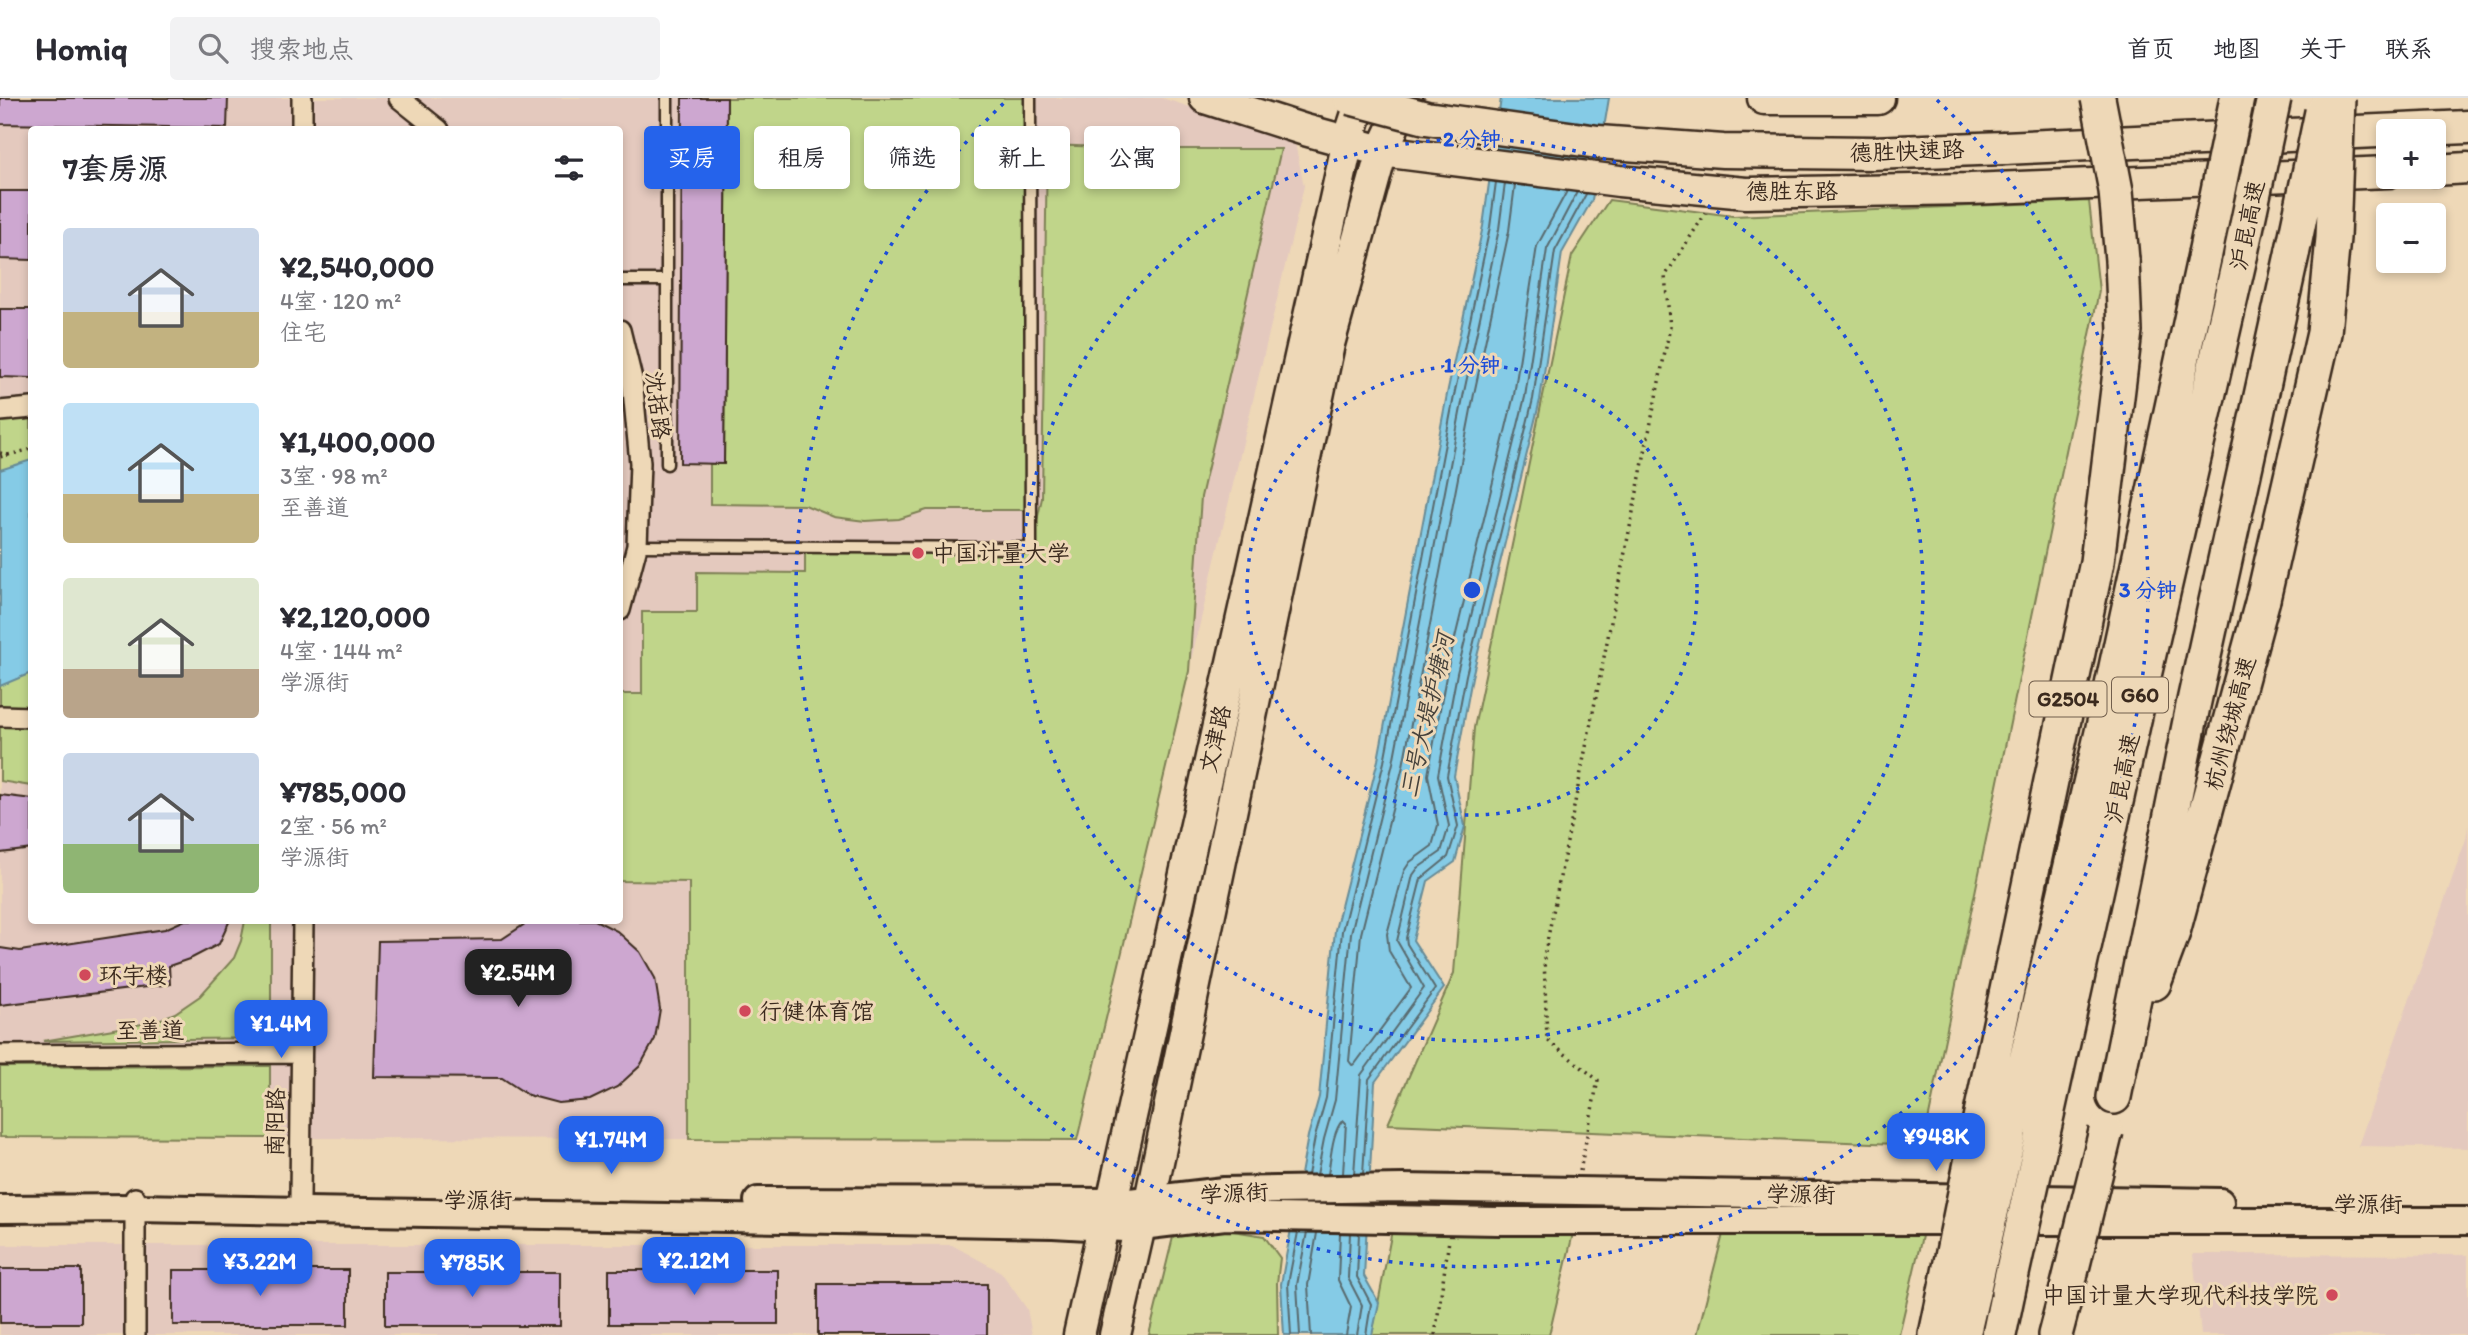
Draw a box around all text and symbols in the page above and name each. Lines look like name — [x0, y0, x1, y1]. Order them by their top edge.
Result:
search box — [170, 17, 660, 80]
text: Homiq — [35, 29, 128, 68]
icon: search — [194, 29, 232, 67]
text: 搜索地点 — [250, 33, 354, 65]
text: 首页 — [2127, 34, 2175, 63]
text: 地图 — [2213, 34, 2261, 63]
text: 关于 — [2299, 34, 2347, 63]
text: 联系 — [2385, 34, 2433, 63]
map controls — [2376, 119, 2446, 273]
button: + — [2376, 119, 2446, 189]
chip: 买房 — [644, 126, 740, 189]
chip: 租房 — [754, 126, 850, 189]
chip: 筛选 — [864, 126, 960, 189]
chip: 新上 — [974, 126, 1070, 189]
chip: 公寓 — [1084, 126, 1180, 189]
text: 2 分钟 — [1443, 126, 1501, 151]
street label: 德胜快速路 — [1849, 135, 1965, 167]
icon: filters — [550, 149, 588, 187]
text: 7套房源 — [63, 150, 168, 187]
street label: 德胜东路 — [1746, 177, 1838, 205]
street label: 沪昆高速 — [2224, 177, 2270, 273]
button: − — [2376, 203, 2446, 273]
text: ¥2,540,000 — [280, 248, 435, 285]
icon: home — [119, 256, 203, 340]
text: 4室 · 120 m² — [280, 287, 401, 315]
text: 住宅 — [280, 318, 326, 346]
text: 1 分钟 — [1444, 352, 1500, 377]
street label: 沈括路 — [640, 369, 676, 441]
text: ¥1,400,000 — [280, 423, 435, 460]
icon: home — [119, 431, 203, 515]
text: 3室 · 98 m² — [280, 462, 388, 490]
text: 至善道 — [280, 493, 349, 521]
place label: 中国计量大学 — [932, 539, 1070, 567]
marker: 中国计量大学 — [910, 545, 926, 561]
text: 3 分钟 — [2119, 577, 2177, 602]
centre of rings — [1460, 578, 1484, 602]
text: ¥2,120,000 — [280, 598, 430, 635]
icon: home — [119, 606, 203, 690]
water label: 三号大堤护塘河 — [1393, 626, 1460, 800]
text: 4室 · 144 m² — [280, 637, 403, 665]
street label: 杭州绕城高速 — [2199, 653, 2261, 793]
text: 学源街 — [280, 668, 349, 696]
road number: G60 — [2112, 678, 2168, 712]
road number: G2504 — [2030, 682, 2106, 716]
street label: 文津路 — [1194, 702, 1236, 776]
street label: 沪昆高速 — [2099, 730, 2145, 826]
text: ¥785,000 — [280, 773, 406, 810]
icon: home — [119, 781, 203, 865]
text: 2室 · 56 m² — [280, 812, 387, 840]
text: 学源街 — [280, 843, 349, 871]
pin: ¥2.54M — [461, 950, 575, 1009]
text: ¥2.54M — [481, 958, 555, 986]
place label: 环宇楼 — [99, 961, 168, 989]
marker: 环宇楼 — [77, 967, 93, 983]
place label: 行健体育馆 — [759, 997, 874, 1025]
pin: ¥1.4M — [232, 1000, 330, 1060]
marker: 行健体育馆 — [737, 1003, 753, 1019]
text: ¥1.4M — [250, 1009, 312, 1037]
street label: 至善道 — [116, 1016, 185, 1044]
street label: 南阳路 — [260, 1087, 290, 1157]
pin: ¥948K — [1887, 1114, 1985, 1173]
pin: ¥1.74M — [554, 1116, 668, 1176]
text: ¥948K — [1903, 1122, 1969, 1150]
text: ¥1.74M — [575, 1125, 647, 1153]
street label: 学源街 — [1199, 1177, 1269, 1209]
street label: 学源街 — [1766, 1179, 1836, 1209]
street label: 学源街 — [444, 1186, 513, 1214]
street label: 学源街 — [2334, 1190, 2403, 1218]
pin: ¥3.22M — [203, 1238, 317, 1298]
pin: ¥2.12M — [637, 1238, 751, 1297]
pin: ¥785K — [423, 1240, 521, 1299]
text: ¥2.12M — [658, 1246, 730, 1274]
text: ¥3.22M — [223, 1247, 297, 1275]
text: ¥785K — [440, 1248, 504, 1276]
place label: 中国计量大学现代科技学院 — [2042, 1281, 2318, 1309]
marker: 中国计量大学现代科技学院 — [2324, 1287, 2340, 1303]

